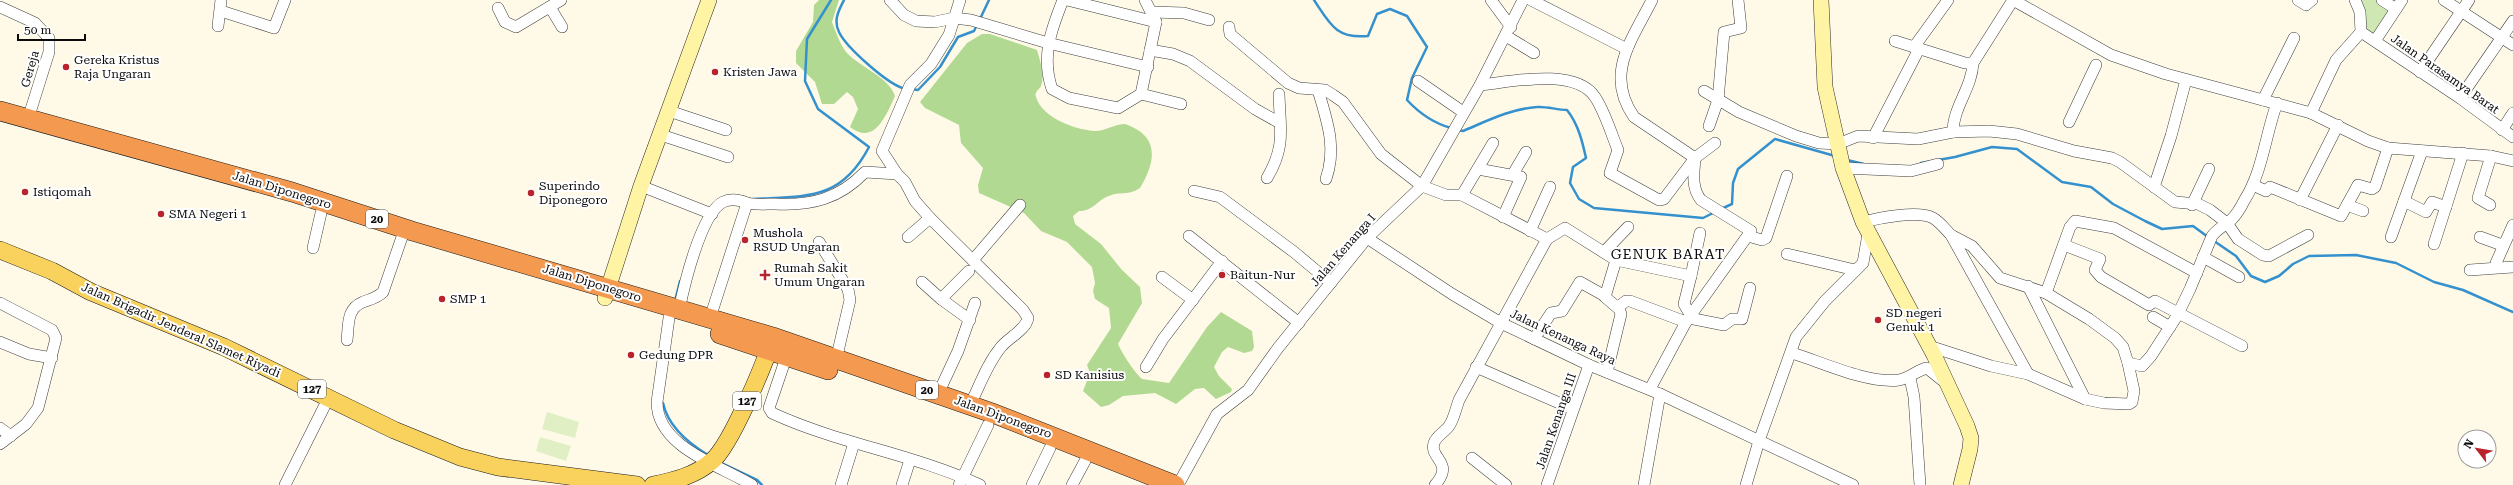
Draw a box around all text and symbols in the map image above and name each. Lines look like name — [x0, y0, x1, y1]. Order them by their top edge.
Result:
scale bar — [18, 16, 85, 42]
text: 50 m — [24, 23, 51, 37]
street label: Jalan Parasamya Barat — [2388, 31, 2502, 117]
street label: Gereja — [18, 49, 42, 89]
place label: Gereka Kristus Raja Ungaran — [74, 53, 159, 81]
marker: Gereka Kristus Raja Ungaran — [61, 62, 71, 72]
place label: Kristen Jawa — [723, 65, 797, 79]
marker: Kristen Jawa — [710, 67, 720, 77]
street label: Jalan Diponegoro — [231, 168, 333, 212]
place label: Superindo Diponegoro — [539, 179, 608, 207]
place label: Istiqomah — [33, 185, 92, 199]
marker: Istiqomah — [20, 187, 30, 197]
marker: Superindo Diponegoro — [526, 188, 536, 198]
place label: SMA Negeri 1 — [169, 207, 247, 221]
marker: SMA Negeri 1 — [156, 209, 166, 219]
road number: 20 — [366, 210, 388, 228]
street label: Jalan Kenanga I — [1308, 211, 1378, 289]
place label: Mushola RSUD Ungaran — [753, 226, 840, 254]
marker: Mushola RSUD Ungaran — [740, 235, 750, 245]
district label: GENUK BARAT — [1611, 246, 1725, 262]
street label: Jalan Diponegoro — [541, 261, 643, 305]
place label: Rumah Sakit Umum Ungaran — [774, 261, 865, 289]
place label: Baitun-Nur — [1230, 268, 1295, 282]
marker: Rumah Sakit Umum Ungaran — [759, 269, 771, 281]
marker: Baitun-Nur — [1217, 270, 1227, 280]
street label: Jalan Brigadir Jenderal Slamet Riyadi — [79, 280, 283, 380]
place label: SMP 1 — [450, 292, 487, 306]
marker: SMP 1 — [437, 294, 447, 304]
street label: Jalan Kenanga Raya — [1508, 306, 1619, 368]
place label: SD negeri Genuk 1 — [1886, 306, 1942, 334]
marker: SD negeri Genuk 1 — [1873, 315, 1883, 325]
place label: Gedung DPR — [639, 348, 714, 362]
marker: Gedung DPR — [626, 350, 636, 360]
place label: SD Kanisius — [1055, 368, 1124, 382]
marker: SD Kanisius — [1042, 370, 1052, 380]
street label: Jalan Kenanga III — [1533, 371, 1579, 471]
road number: 127 — [298, 380, 326, 398]
road number: 20 — [916, 381, 938, 399]
road number: 127 — [733, 392, 761, 410]
street label: Jalan Diponegoro — [952, 393, 1054, 441]
north arrow — [2457, 429, 2497, 469]
text: N — [2461, 437, 2477, 451]

